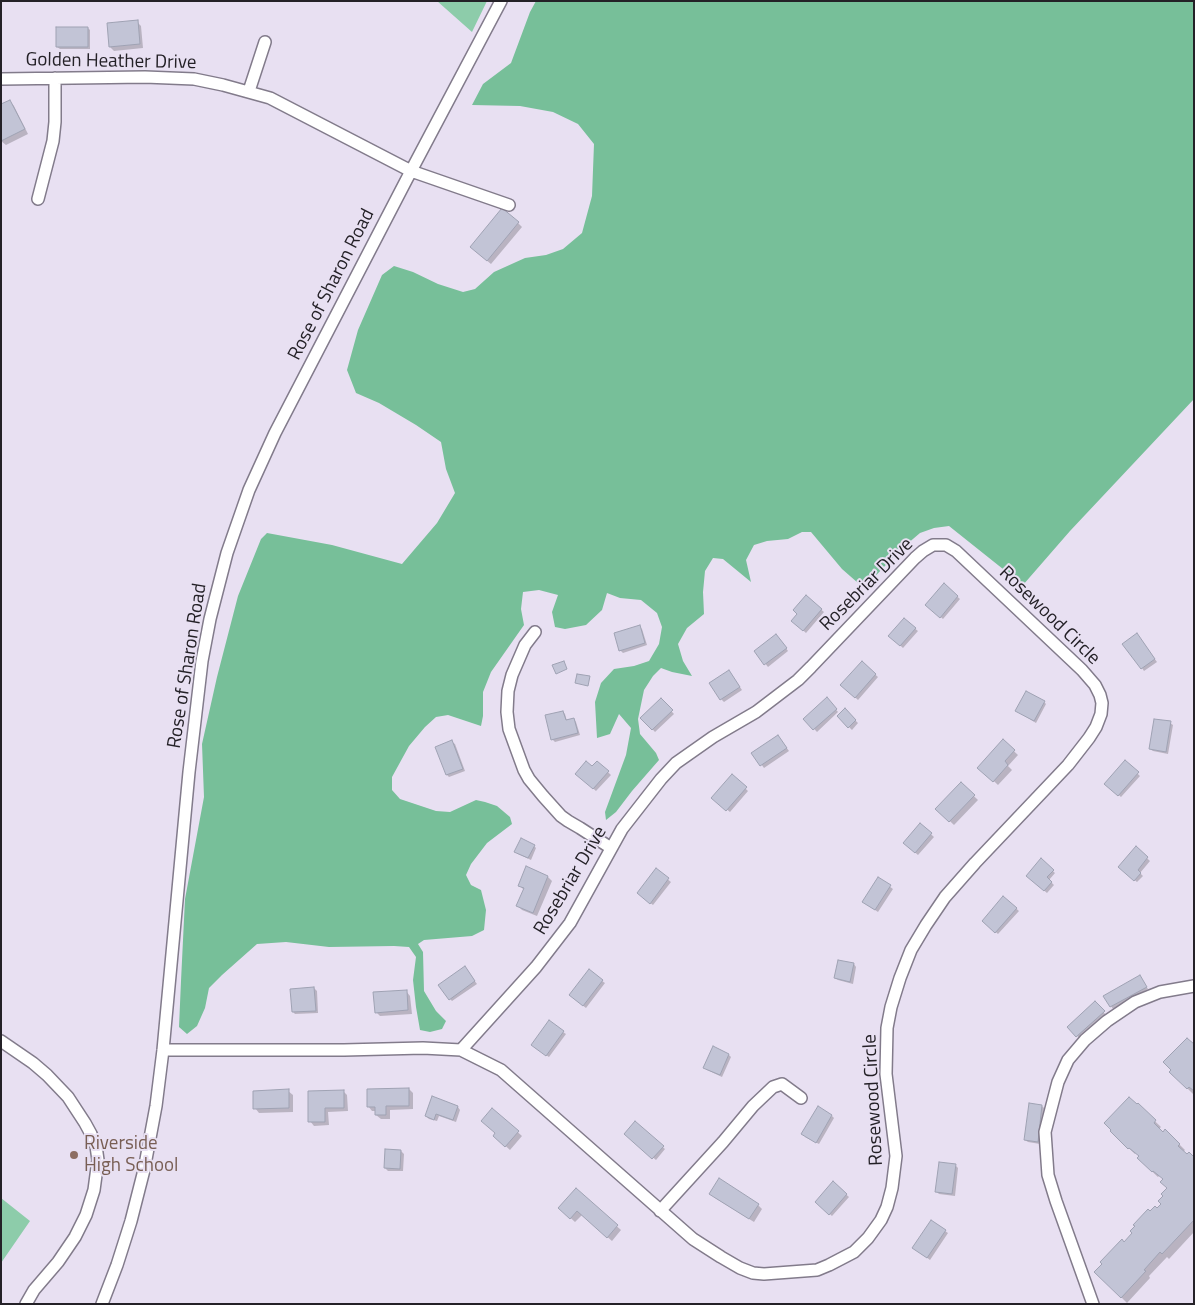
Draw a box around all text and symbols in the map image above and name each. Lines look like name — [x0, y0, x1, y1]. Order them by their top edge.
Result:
street label: Golden Heather Drive — [25, 49, 197, 75]
street label: Rose of Sharon Road — [284, 206, 380, 364]
street label: Rosebriar Drive — [816, 534, 918, 636]
street label: Rosewood Circle — [994, 562, 1104, 670]
street label: Rose of Sharon Road — [164, 582, 212, 750]
street label: Rosebriar Drive — [530, 823, 612, 939]
street label: Rosewood Circle — [859, 1034, 889, 1166]
place label: Riverside High School — [84, 1133, 178, 1177]
marker: Riverside High School — [68, 1149, 80, 1161]

